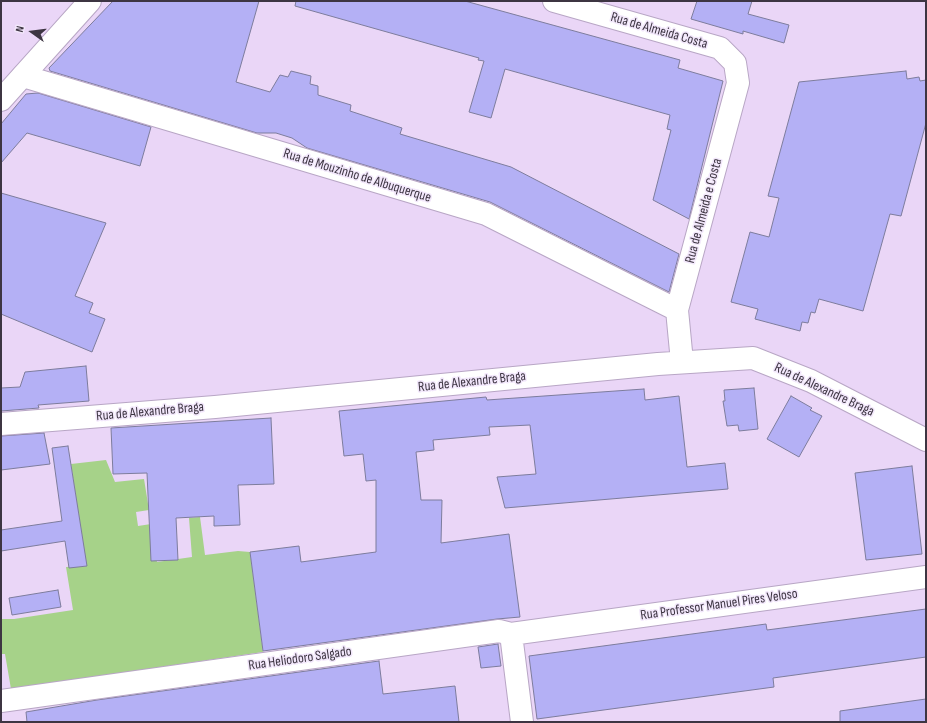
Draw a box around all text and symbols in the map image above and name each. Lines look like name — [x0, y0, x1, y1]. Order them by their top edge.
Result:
street label: Rua de Almeida Costa — [609, 9, 709, 53]
north arrow — [12, 12, 52, 52]
text: N — [13, 25, 27, 33]
street label: Rua de Mouzinho de Albuquerque — [281, 145, 433, 207]
street label: Rua de Almeida e Costa — [682, 157, 726, 265]
street label: Rua de Alexandre Braga — [771, 360, 877, 420]
street label: Rua de Alexandre Braga — [417, 368, 527, 396]
street label: Rua de Alexandre Braga — [95, 399, 205, 425]
street label: Rua Professor Manuel Pires Veloso — [639, 586, 799, 624]
street label: Rua Heliodoro Salgado — [247, 643, 353, 675]

